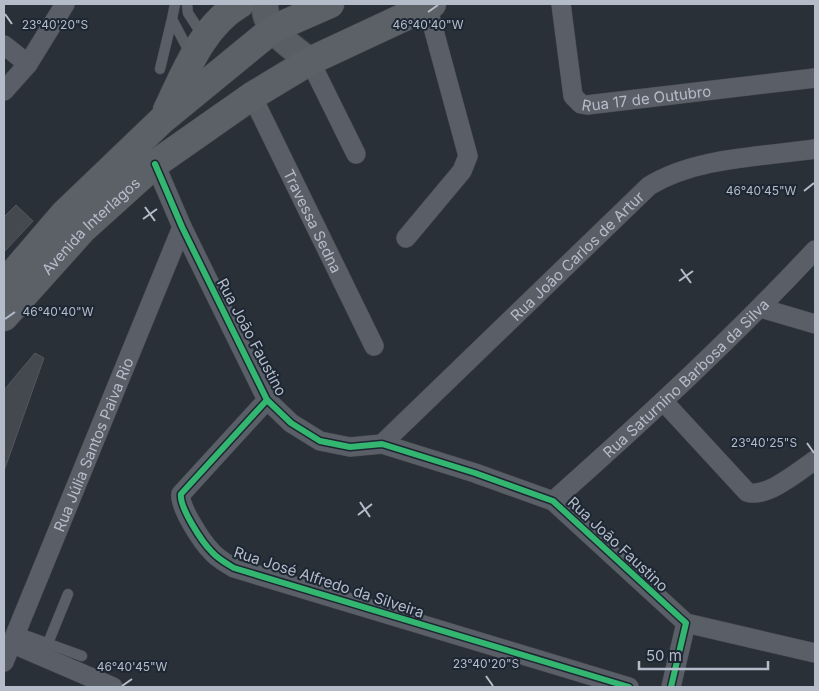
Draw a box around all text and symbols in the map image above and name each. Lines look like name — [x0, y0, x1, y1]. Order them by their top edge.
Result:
text: 23°40'20"S — [22, 17, 89, 32]
text: 46°40'40"W — [392, 17, 464, 32]
street label: Rua 17 de Outubro — [580, 81, 712, 115]
street label: Travessa Sedna — [280, 166, 346, 276]
street label: Avenida Interlagos — [37, 173, 144, 278]
text: 46°40'45"W — [726, 183, 797, 198]
street label: Rua João Carlos de Artur — [506, 187, 648, 325]
street label: Rua João Faustino — [213, 275, 291, 399]
street label: Rua Saturnino Barbosa da Silva — [599, 295, 773, 461]
text: 46°40'40"W — [22, 304, 94, 319]
street label: Rua Júlia Santos Paiva Rio — [49, 355, 137, 534]
text: 23°40'25"S — [731, 435, 797, 450]
street label: Rua João Faustino — [564, 493, 672, 595]
street label: Rua José Alfredo da Silveira — [231, 542, 427, 622]
scale bar — [639, 638, 768, 670]
text: 50 m — [646, 646, 682, 665]
text: 23°40'20"S — [453, 656, 520, 671]
text: 46°40'45"W — [97, 659, 168, 674]

